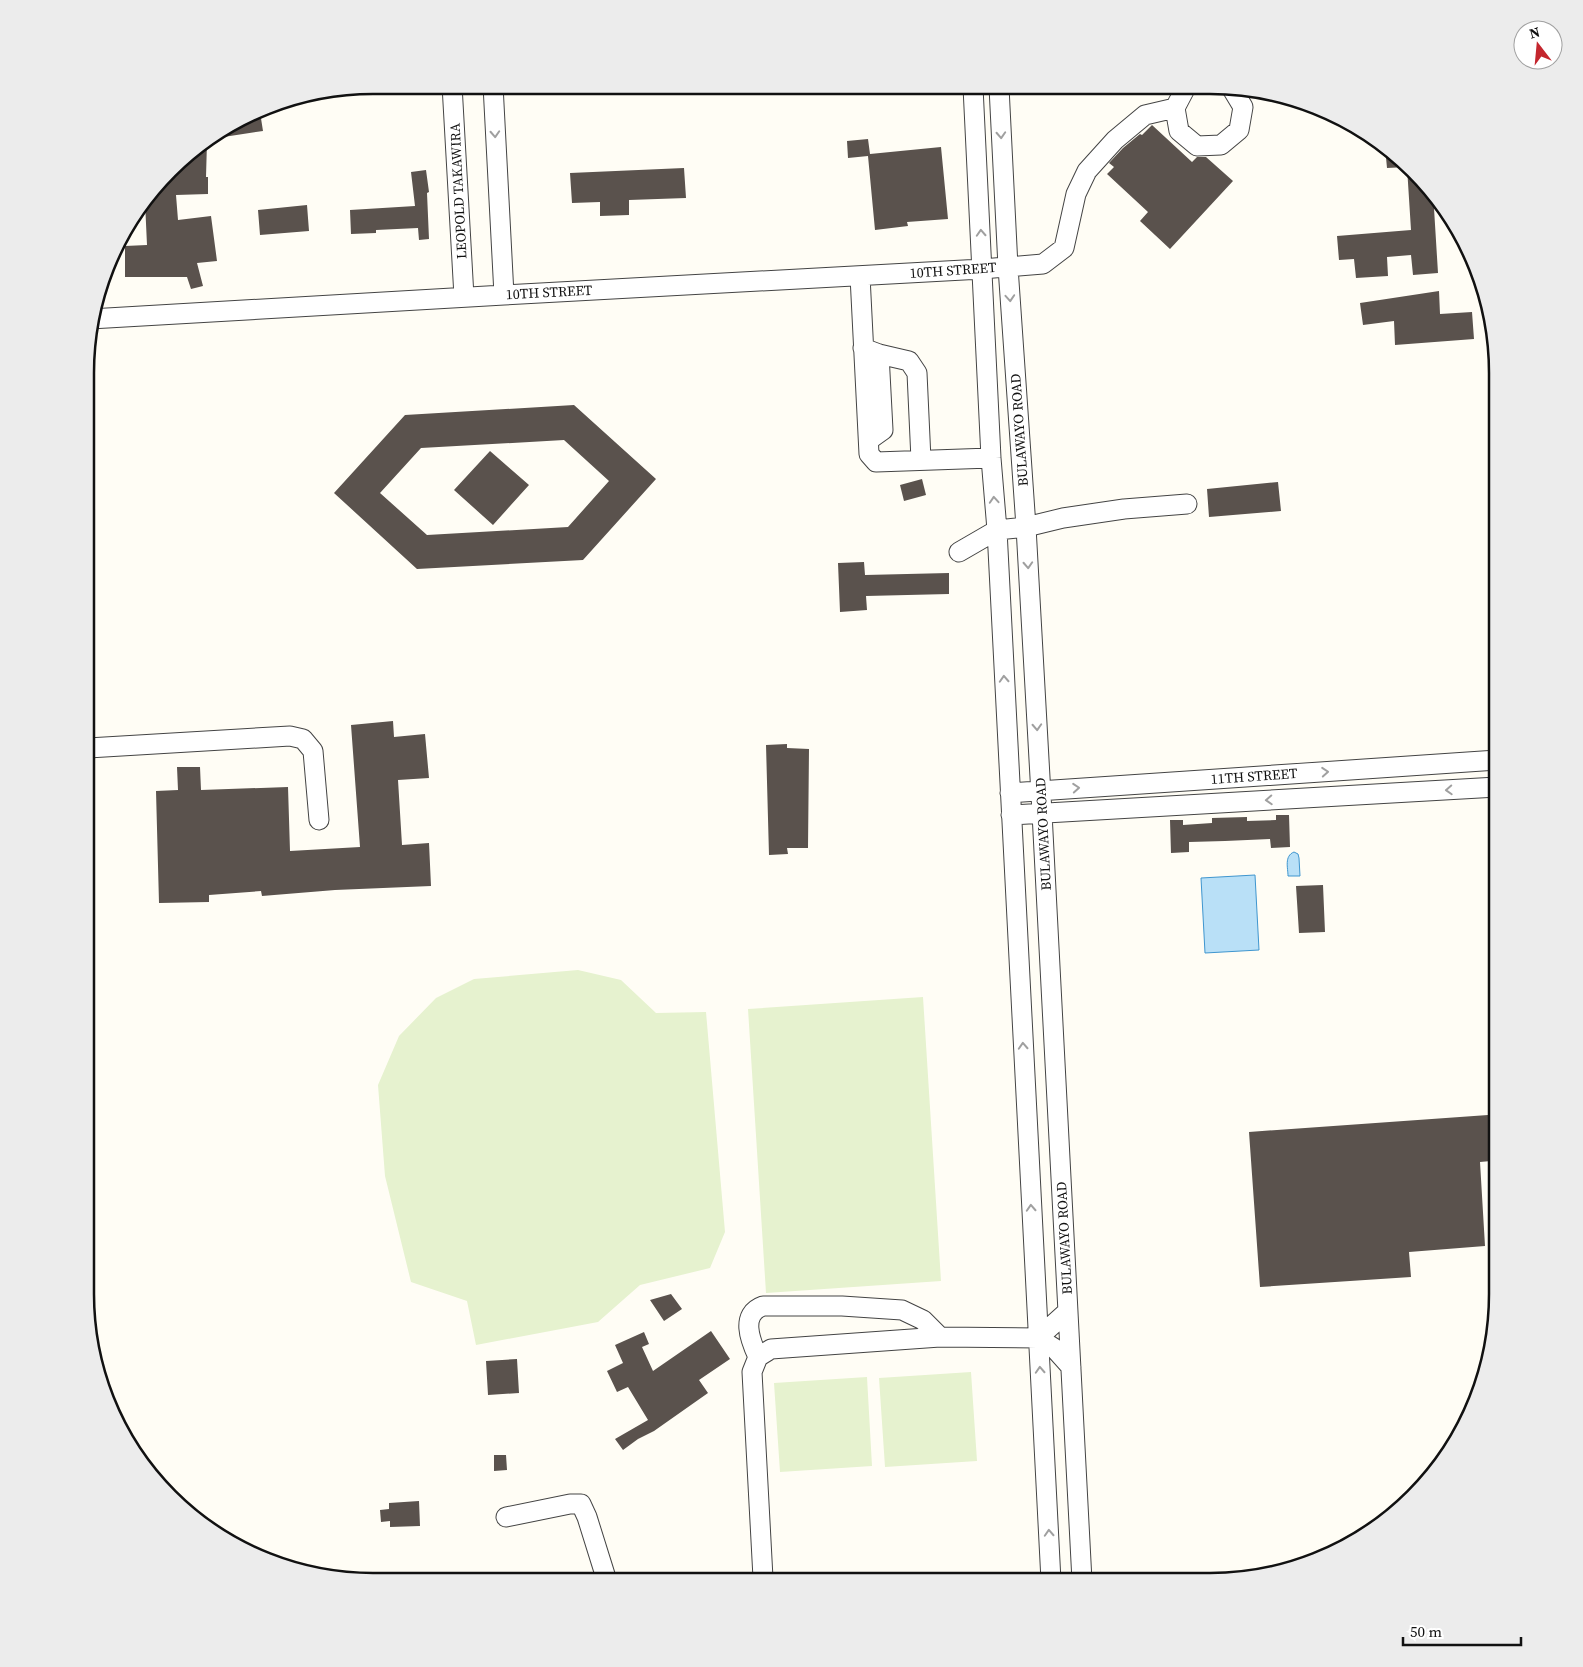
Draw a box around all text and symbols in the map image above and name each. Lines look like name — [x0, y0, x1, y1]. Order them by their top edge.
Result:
north arrow — [1513, 20, 1563, 70]
text: N — [1527, 21, 1542, 44]
street label: LEOPOLD TAKAWIRA — [444, 122, 472, 259]
one-way arrow — [490, 130, 501, 138]
one-way arrow — [996, 132, 1007, 140]
one-way arrow — [975, 228, 986, 236]
street label: 10TH STREET — [909, 257, 997, 283]
street label: 10TH STREET — [505, 280, 593, 304]
one-way arrow — [1004, 294, 1015, 302]
street label: BULAWAYO ROAD — [1005, 373, 1033, 487]
one-way arrow — [989, 495, 1000, 503]
one-way arrow — [1022, 561, 1033, 569]
one-way arrow — [999, 675, 1010, 683]
one-way arrow — [1031, 723, 1042, 731]
street label: 11TH STREET — [1210, 763, 1298, 789]
one-way arrow — [1322, 766, 1330, 777]
street label: BULAWAYO ROAD — [1030, 777, 1056, 891]
one-way arrow — [1072, 783, 1080, 794]
one-way arrow — [1444, 784, 1452, 795]
one-way arrow — [1265, 795, 1273, 806]
one-way arrow — [1018, 1042, 1028, 1050]
street label: BULAWAYO ROAD — [1051, 1181, 1077, 1295]
one-way arrow — [1026, 1204, 1037, 1212]
one-way arrow — [1034, 1366, 1045, 1374]
one-way arrow — [1043, 1528, 1054, 1536]
scale bar — [1403, 1614, 1520, 1646]
text: 50 m — [1410, 1621, 1442, 1642]

